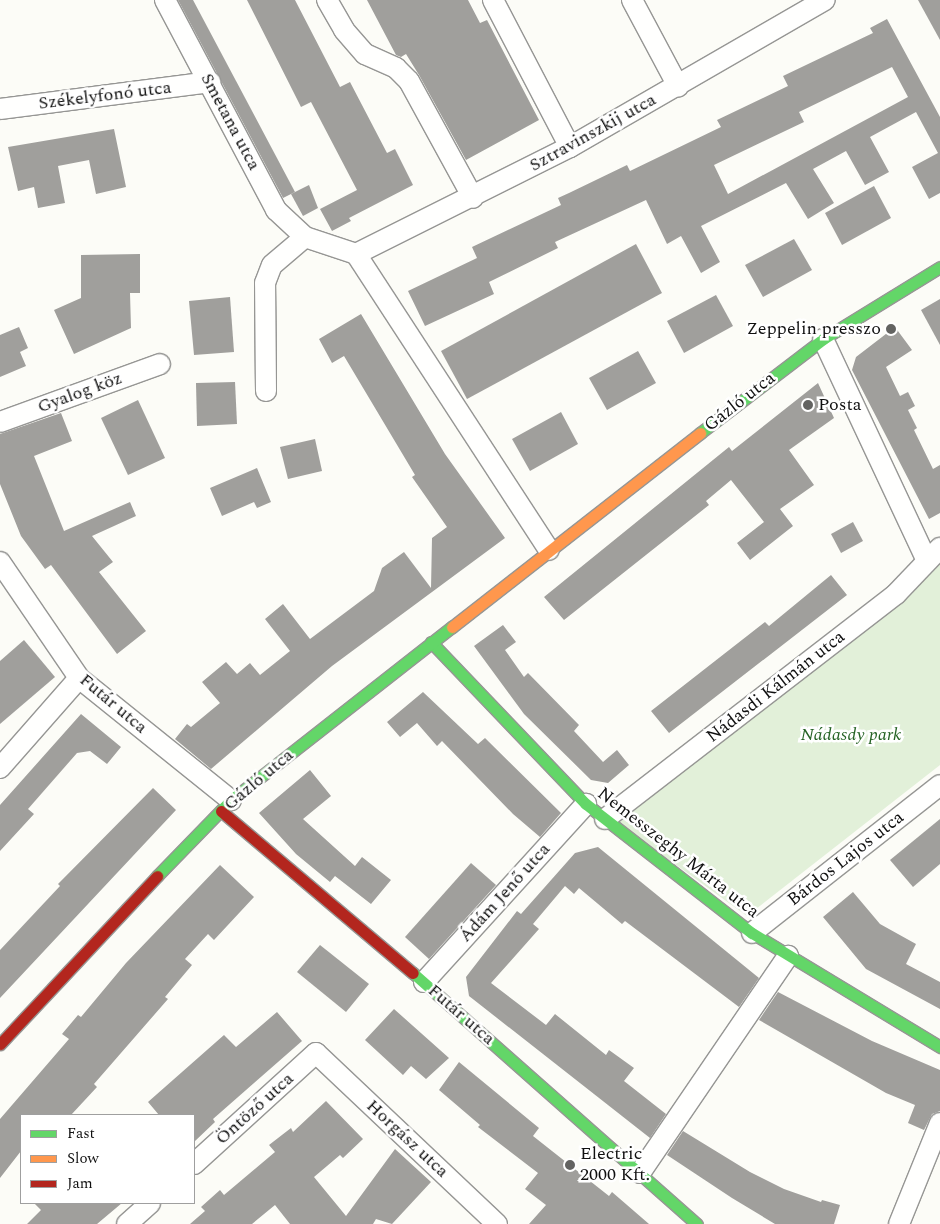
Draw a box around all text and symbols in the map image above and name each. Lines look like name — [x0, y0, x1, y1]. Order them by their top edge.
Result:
street label: Smetana utca — [195, 70, 265, 174]
street label: Székelyfonó utca — [37, 77, 173, 115]
street label: Sztravinszkij utca — [526, 89, 660, 177]
place label: Zeppelin presszo — [746, 318, 881, 340]
marker: Zeppelin presszo — [885, 323, 897, 335]
street label: Gyalog köz — [35, 368, 125, 418]
street label: Gázló utca — [700, 368, 780, 436]
place label: Posta — [818, 394, 862, 416]
marker: Posta — [802, 399, 814, 411]
street label: Nádasdi Kálmán utca — [703, 626, 849, 748]
street label: Futár utca — [75, 669, 151, 739]
park label: Nádasdy park — [800, 724, 902, 746]
street label: Gázló utca — [220, 745, 298, 815]
street label: Nemesszeghy Márta utca — [593, 783, 763, 923]
street label: Bárdos Lajos utca — [784, 807, 908, 911]
street label: Ádám Jenő utca — [455, 839, 555, 947]
street label: Futár utca — [423, 980, 499, 1050]
street label: Öntöző utca — [212, 1068, 298, 1150]
street label: Horgász utca — [361, 1095, 453, 1183]
legend — [20, 1114, 195, 1204]
text: Fast — [67, 1122, 95, 1145]
place label: Electric 2000 Kft. — [580, 1144, 650, 1186]
text: Slow — [67, 1147, 99, 1170]
marker: Electric 2000 Kft. — [564, 1159, 576, 1171]
text: Jam — [67, 1172, 93, 1195]

